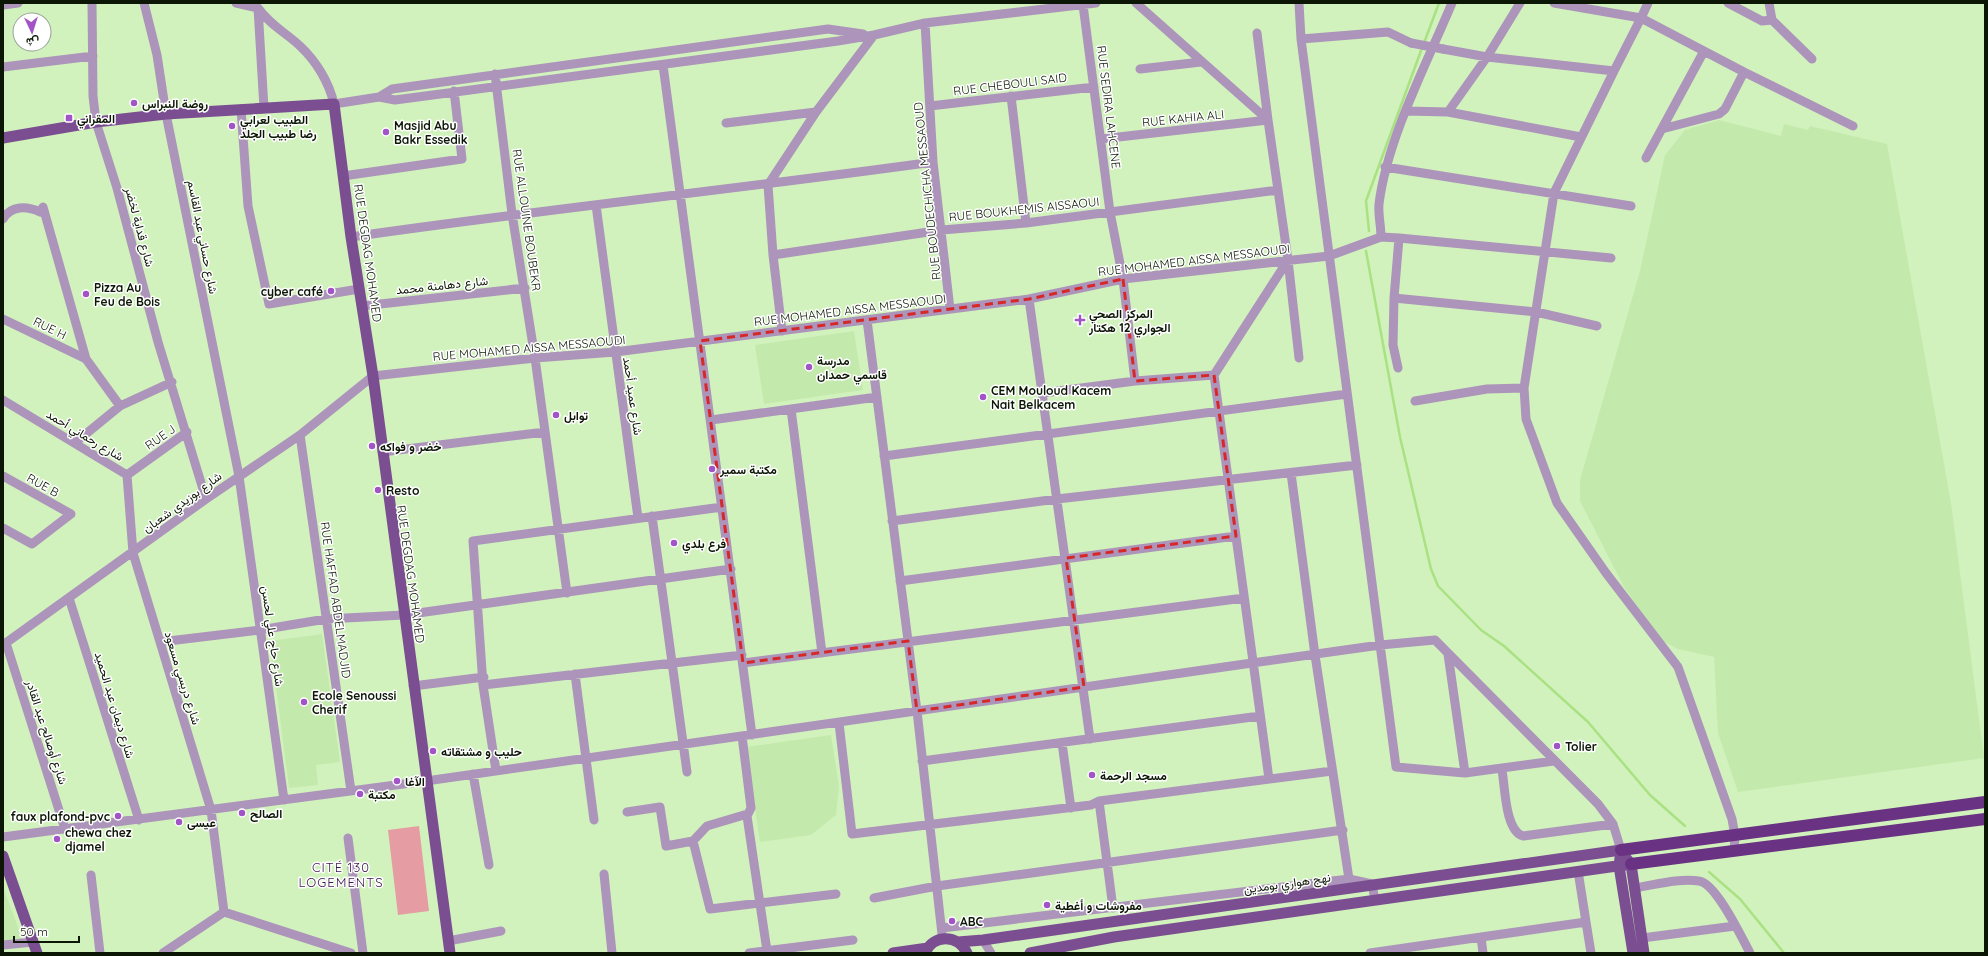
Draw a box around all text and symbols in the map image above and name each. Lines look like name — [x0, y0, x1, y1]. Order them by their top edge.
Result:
north arrow — [12, 12, 52, 52]
text: ش — [26, 35, 40, 49]
street label: RUE SEDIRA LAHCENE — [1094, 45, 1124, 170]
street label: RUE CHEBOULI SAID — [952, 70, 1068, 98]
place label: روضة النبراس — [142, 96, 208, 112]
marker: روضة النبراس — [129, 98, 139, 108]
street label: RUE BOUDECHICHA MESSAOUD — [910, 101, 944, 281]
street label: RUE KAHIA ALI — [1141, 106, 1225, 130]
place label: المقراني — [77, 111, 115, 129]
place label: الطبيب لعرابي رضا طبيب الجلد — [240, 112, 317, 142]
marker: المقراني — [64, 113, 74, 123]
place label: Masjid Abu Bakr Essedik — [394, 118, 468, 147]
marker: الطبيب لعرابي رضا طبيب الجلد — [227, 121, 237, 131]
marker: Masjid Abu Bakr Essedik — [381, 127, 391, 137]
street label: RUE ALLOUINE BOUBEKR — [510, 148, 544, 292]
street label: شارع حساني عبد القاسم — [182, 179, 221, 296]
street label: RUE DEGDAG MOHAMED — [351, 183, 385, 323]
street label: شارع قداية لخضر — [120, 185, 158, 269]
street label: RUE BOUKHEMIS AISSAOUI — [948, 194, 1100, 224]
street label: RUE MOHAMED AISSA MESSAOUDI — [1097, 241, 1291, 279]
street label: شارع دهامنة محمد — [395, 273, 489, 299]
place label: Pizza Au Feu de Bois — [94, 280, 160, 309]
place label: cyber café — [261, 284, 323, 299]
marker: cyber café — [326, 286, 336, 296]
marker: Pizza Au Feu de Bois — [81, 289, 91, 299]
street label: RUE MOHAMED AISSA MESSAOUDI — [753, 291, 947, 329]
place label: المركز الصحي الجواري 12 هكتار — [1088, 306, 1171, 338]
street label: RUE H — [31, 314, 69, 342]
marker: المركز الصحي الجواري 12 هكتار — [1074, 314, 1086, 326]
street label: RUE MOHAMED AISSA MESSAOUDI — [432, 332, 626, 364]
place label: مدرسة قاسمي حمدان — [817, 353, 887, 385]
street label: شارع عميد أحمد — [618, 356, 646, 436]
marker: مدرسة قاسمي حمدان — [804, 362, 814, 372]
place label: CEM Mouloud Kacem Nait Belkacem — [991, 383, 1111, 412]
marker: CEM Mouloud Kacem Nait Belkacem — [978, 392, 988, 402]
street label: شارع رحماني أحمد — [42, 406, 126, 466]
place label: توابل — [564, 408, 588, 424]
marker: توابل — [551, 410, 561, 420]
street label: RUE J — [142, 421, 178, 453]
place label: خضر و فواكه — [380, 439, 441, 455]
marker: خضر و فواكه — [367, 441, 377, 451]
place label: مكتبة سمير — [719, 462, 777, 478]
marker: مكتبة سمير — [707, 464, 717, 474]
street label: شارع بوزيدي شعبان — [140, 468, 226, 538]
street label: RUE B — [24, 470, 62, 500]
place label: Resto — [386, 483, 420, 498]
marker: Resto — [373, 485, 383, 495]
street label: RUE DEGDAG MOHAMED — [394, 504, 428, 644]
street label: RUE HAFFAD ABDELMADJID — [318, 521, 354, 680]
place label: فرع بلدي — [682, 536, 726, 554]
marker: فرع بلدي — [669, 538, 679, 548]
street label: شارع حاج علي لحسن — [256, 585, 287, 688]
street label: شارع دريسي مسعود — [159, 630, 204, 727]
street label: شارع ديمان عبد الحميد — [90, 650, 138, 761]
street label: شارع أوصالح عبد القادر — [21, 677, 71, 787]
place label: Ecole Senoussi Cherif — [312, 688, 397, 717]
marker: Ecole Senoussi Cherif — [299, 697, 309, 707]
place label: Tolier — [1565, 739, 1597, 754]
marker: Tolier — [1552, 741, 1562, 751]
place label: حليب و مشتقاته — [441, 744, 522, 760]
marker: حليب و مشتقاته — [428, 746, 438, 756]
place label: مسجد الرحمة — [1100, 768, 1167, 784]
marker: مسجد الرحمة — [1087, 770, 1097, 780]
place label: الآغا — [405, 774, 425, 789]
marker: الآغا — [392, 776, 402, 786]
place label: مكتبة — [368, 787, 396, 802]
marker: مكتبة — [355, 789, 365, 799]
place label: الصالح — [250, 806, 282, 822]
marker: الصالح — [237, 808, 247, 818]
place label: faux plafond-pvc — [11, 809, 110, 824]
marker: faux plafond-pvc — [113, 811, 123, 821]
place label: عيسى — [187, 815, 216, 830]
marker: عيسى — [174, 817, 184, 827]
place label: chewa chez djamel — [65, 825, 132, 854]
marker: chewa chez djamel — [52, 834, 62, 844]
district label: CITÉ 130 LOGEMENTS — [299, 859, 383, 890]
street label: نهج هواري بومدين — [1243, 869, 1332, 900]
place label: مفروشات و أغطية — [1055, 898, 1142, 914]
marker: مفروشات و أغطية — [1042, 900, 1052, 910]
place label: ABC — [960, 914, 984, 929]
marker: ABC — [947, 916, 957, 926]
scale bar — [14, 918, 79, 944]
text: 50 m — [20, 924, 48, 939]

